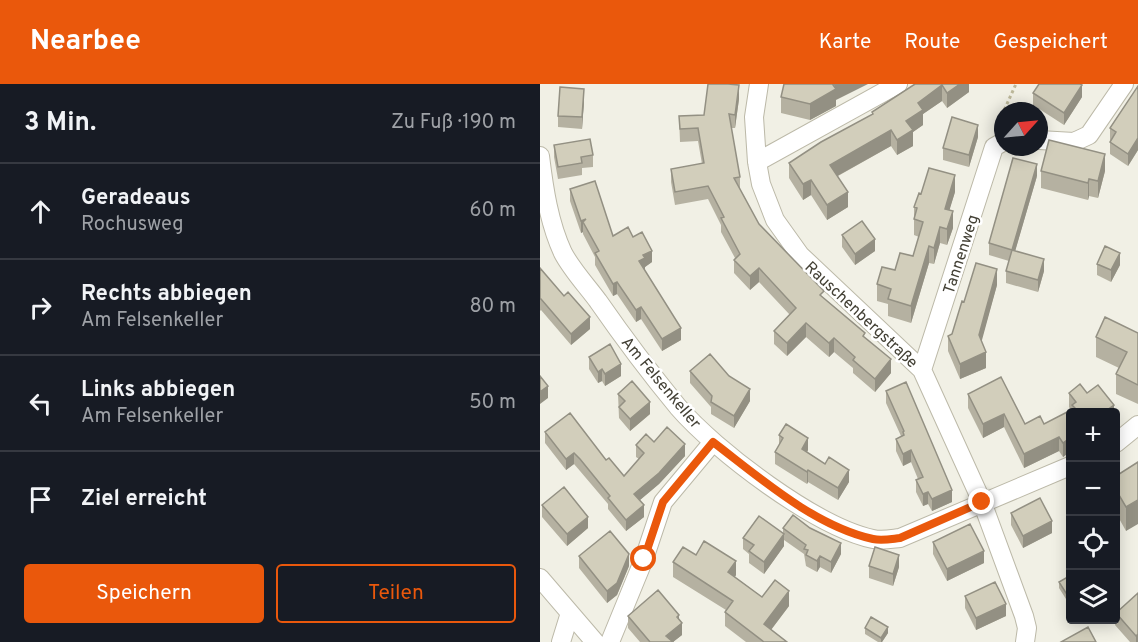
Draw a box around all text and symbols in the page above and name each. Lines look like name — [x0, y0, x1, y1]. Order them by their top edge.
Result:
text: Nearbee — [30, 24, 141, 60]
text: Karte — [819, 29, 871, 56]
text: Route — [904, 29, 960, 56]
text: Gespeichert — [993, 29, 1108, 56]
north arrow — [994, 102, 1048, 156]
text: 3 Min. — [24, 107, 96, 140]
text: Zu Fuß · 190 m — [391, 110, 516, 136]
text: Geradeaus — [81, 185, 191, 212]
icon: ahead — [24, 195, 57, 228]
text: 60 m — [470, 198, 516, 224]
text: Rochusweg — [81, 212, 183, 238]
street label: Tannenweg — [940, 212, 984, 297]
street label: Rauschenbergstraße — [800, 258, 921, 373]
text: Rechts abbiegen — [81, 281, 252, 308]
icon: right — [24, 291, 57, 324]
text: 80 m — [470, 294, 516, 320]
text: Am Felsenkeller — [81, 308, 223, 334]
street label: Am Felsenkeller — [616, 333, 705, 433]
text: Links abbiegen — [81, 377, 235, 404]
icon: left — [24, 387, 57, 420]
text: 50 m — [469, 390, 516, 416]
text: Am Felsenkeller — [81, 404, 223, 430]
map controls — [1066, 408, 1120, 624]
button: + — [1066, 408, 1120, 462]
button: − — [1066, 462, 1120, 516]
icon: arrive — [24, 483, 57, 516]
text: Ziel erreicht — [81, 486, 207, 513]
route end — [968, 488, 994, 514]
button: locate — [1066, 516, 1120, 570]
route start — [630, 545, 656, 571]
button: Speichern — [24, 564, 264, 623]
button: Teilen — [276, 564, 516, 623]
button: layers — [1066, 570, 1120, 624]

